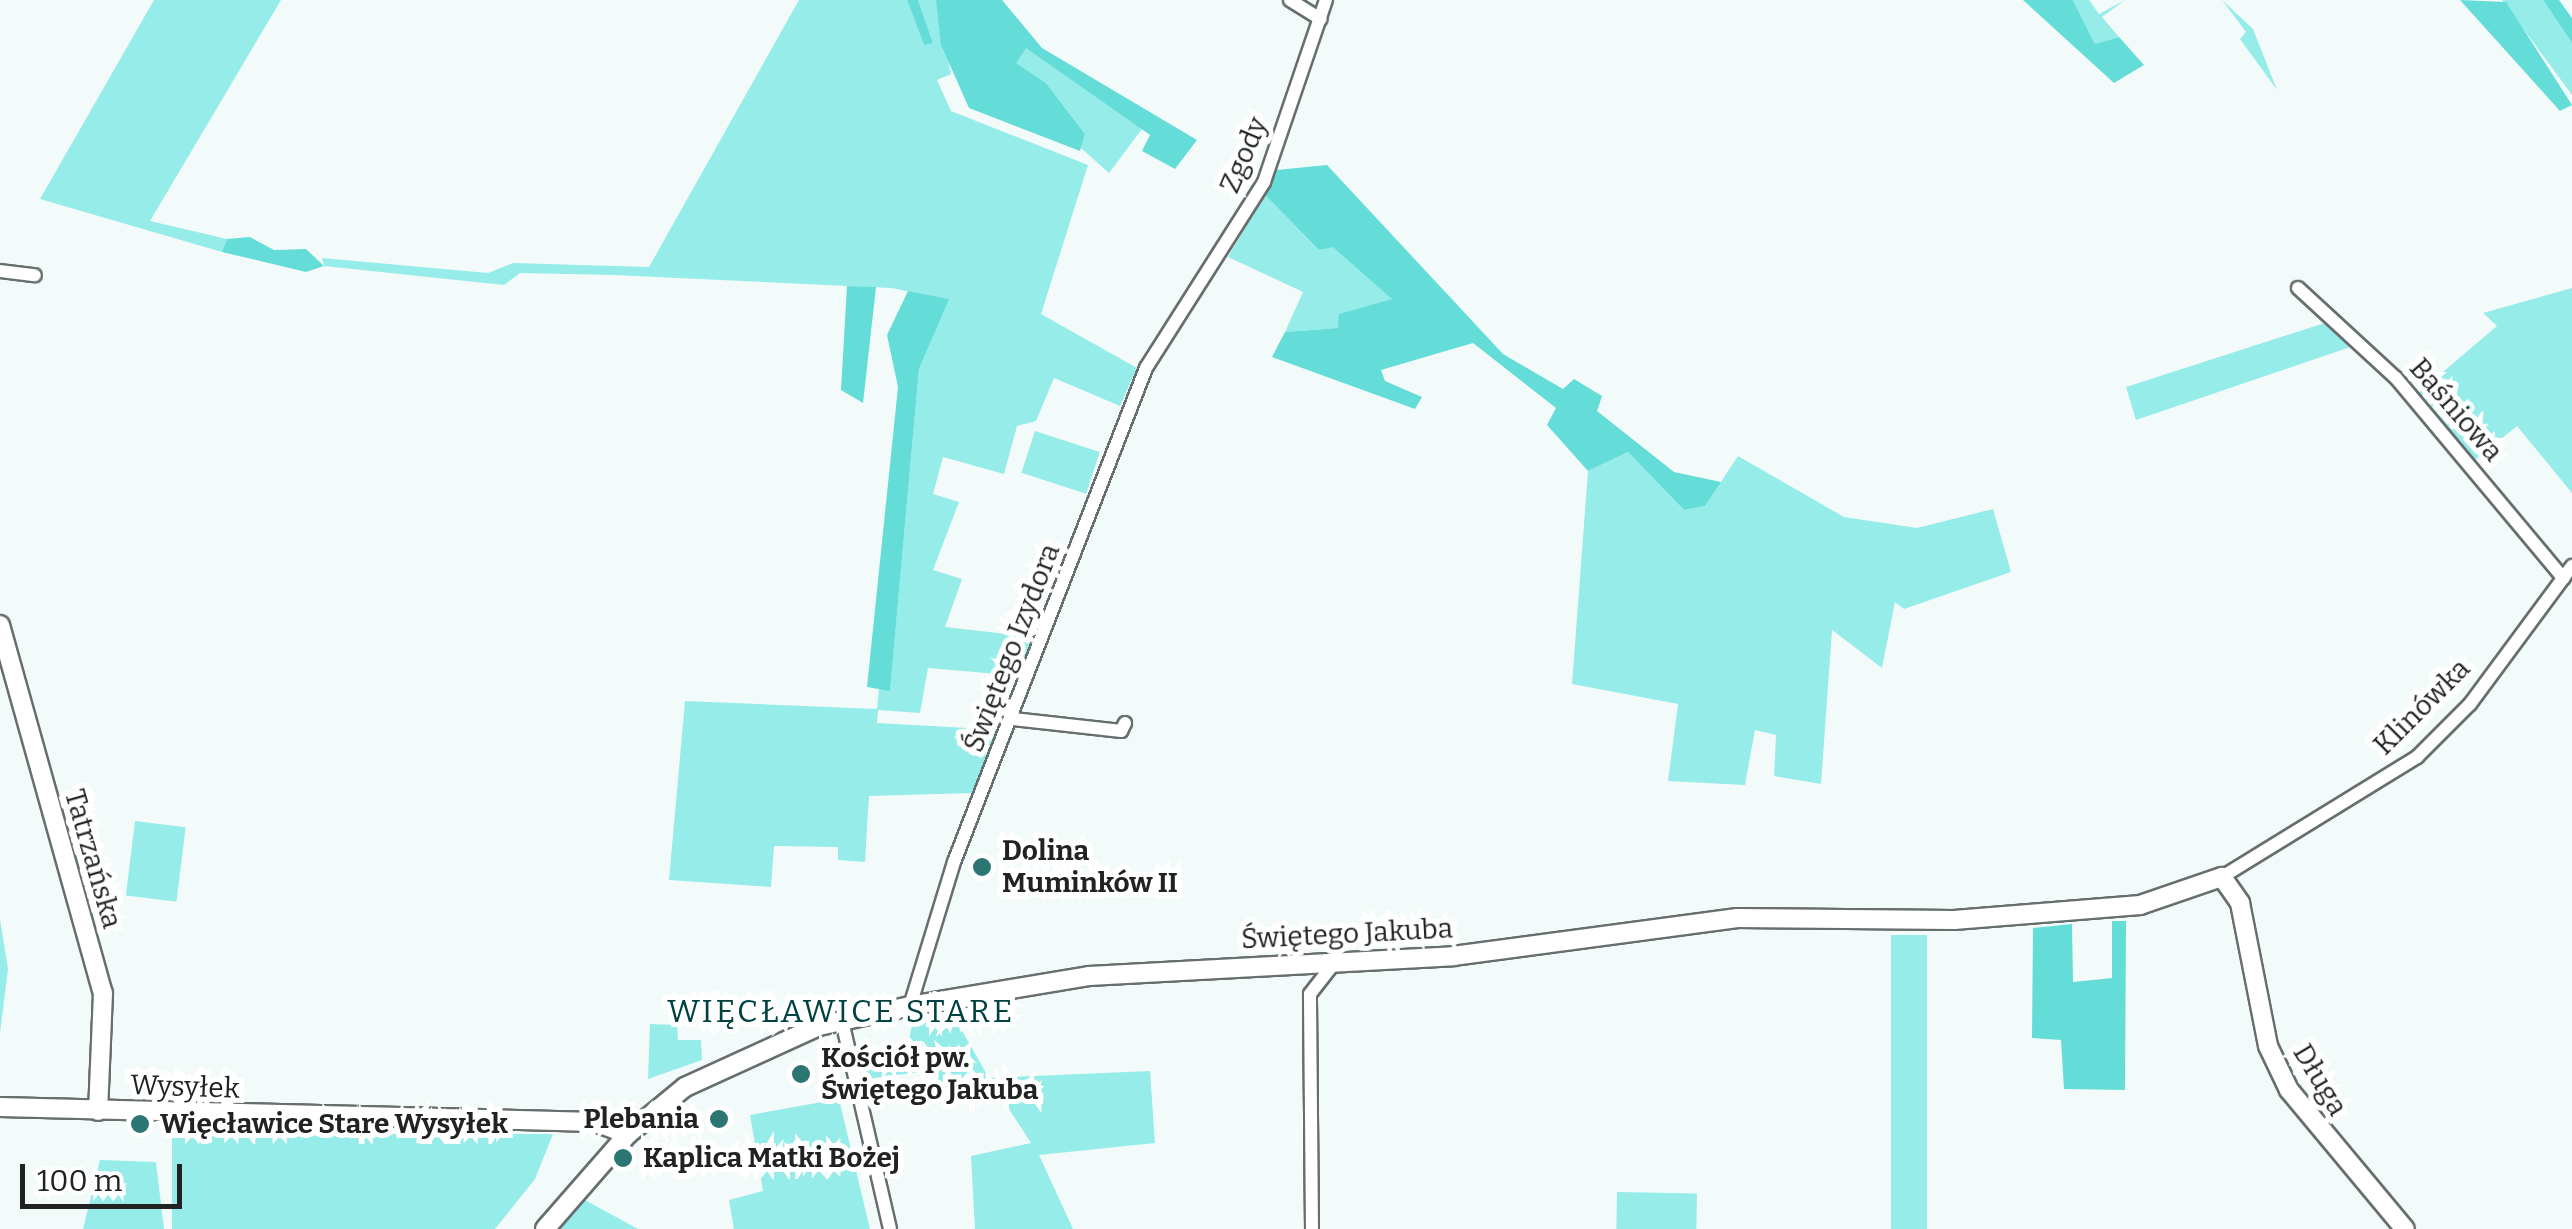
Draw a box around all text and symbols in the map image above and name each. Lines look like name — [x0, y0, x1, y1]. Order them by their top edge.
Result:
street label: Zgody — [1213, 112, 1275, 198]
street label: Baśniowa — [2402, 352, 2510, 468]
street label: Świętego Izydora — [957, 539, 1067, 757]
street label: Klinówka — [2367, 652, 2477, 762]
street label: Tatrzańska — [57, 786, 129, 932]
place label: Dolina Muminków II — [1002, 834, 1178, 900]
marker: Dolina Muminków II — [971, 856, 993, 878]
street label: Świętego Jakuba — [1240, 912, 1454, 956]
district label: WIĘCŁAWICE STARE — [667, 992, 1015, 1030]
street label: Długa — [2286, 1038, 2354, 1122]
place label: Kościół pw. Świętego Jakuba — [821, 1041, 1038, 1107]
marker: Kościół pw. Świętego Jakuba — [790, 1063, 812, 1085]
street label: Wysyłek — [130, 1068, 240, 1106]
place label: Plebania — [583, 1102, 699, 1136]
place label: Więcławice Stare Wysyłek — [160, 1107, 508, 1141]
marker: Plebania — [708, 1108, 730, 1130]
marker: Więcławice Stare Wysyłek — [129, 1113, 151, 1135]
place label: Kaplica Matki Bożej — [643, 1141, 900, 1175]
scale bar — [25, 1144, 188, 1206]
marker: Kaplica Matki Bożej — [612, 1147, 634, 1169]
text: 100 m — [37, 1163, 122, 1199]

